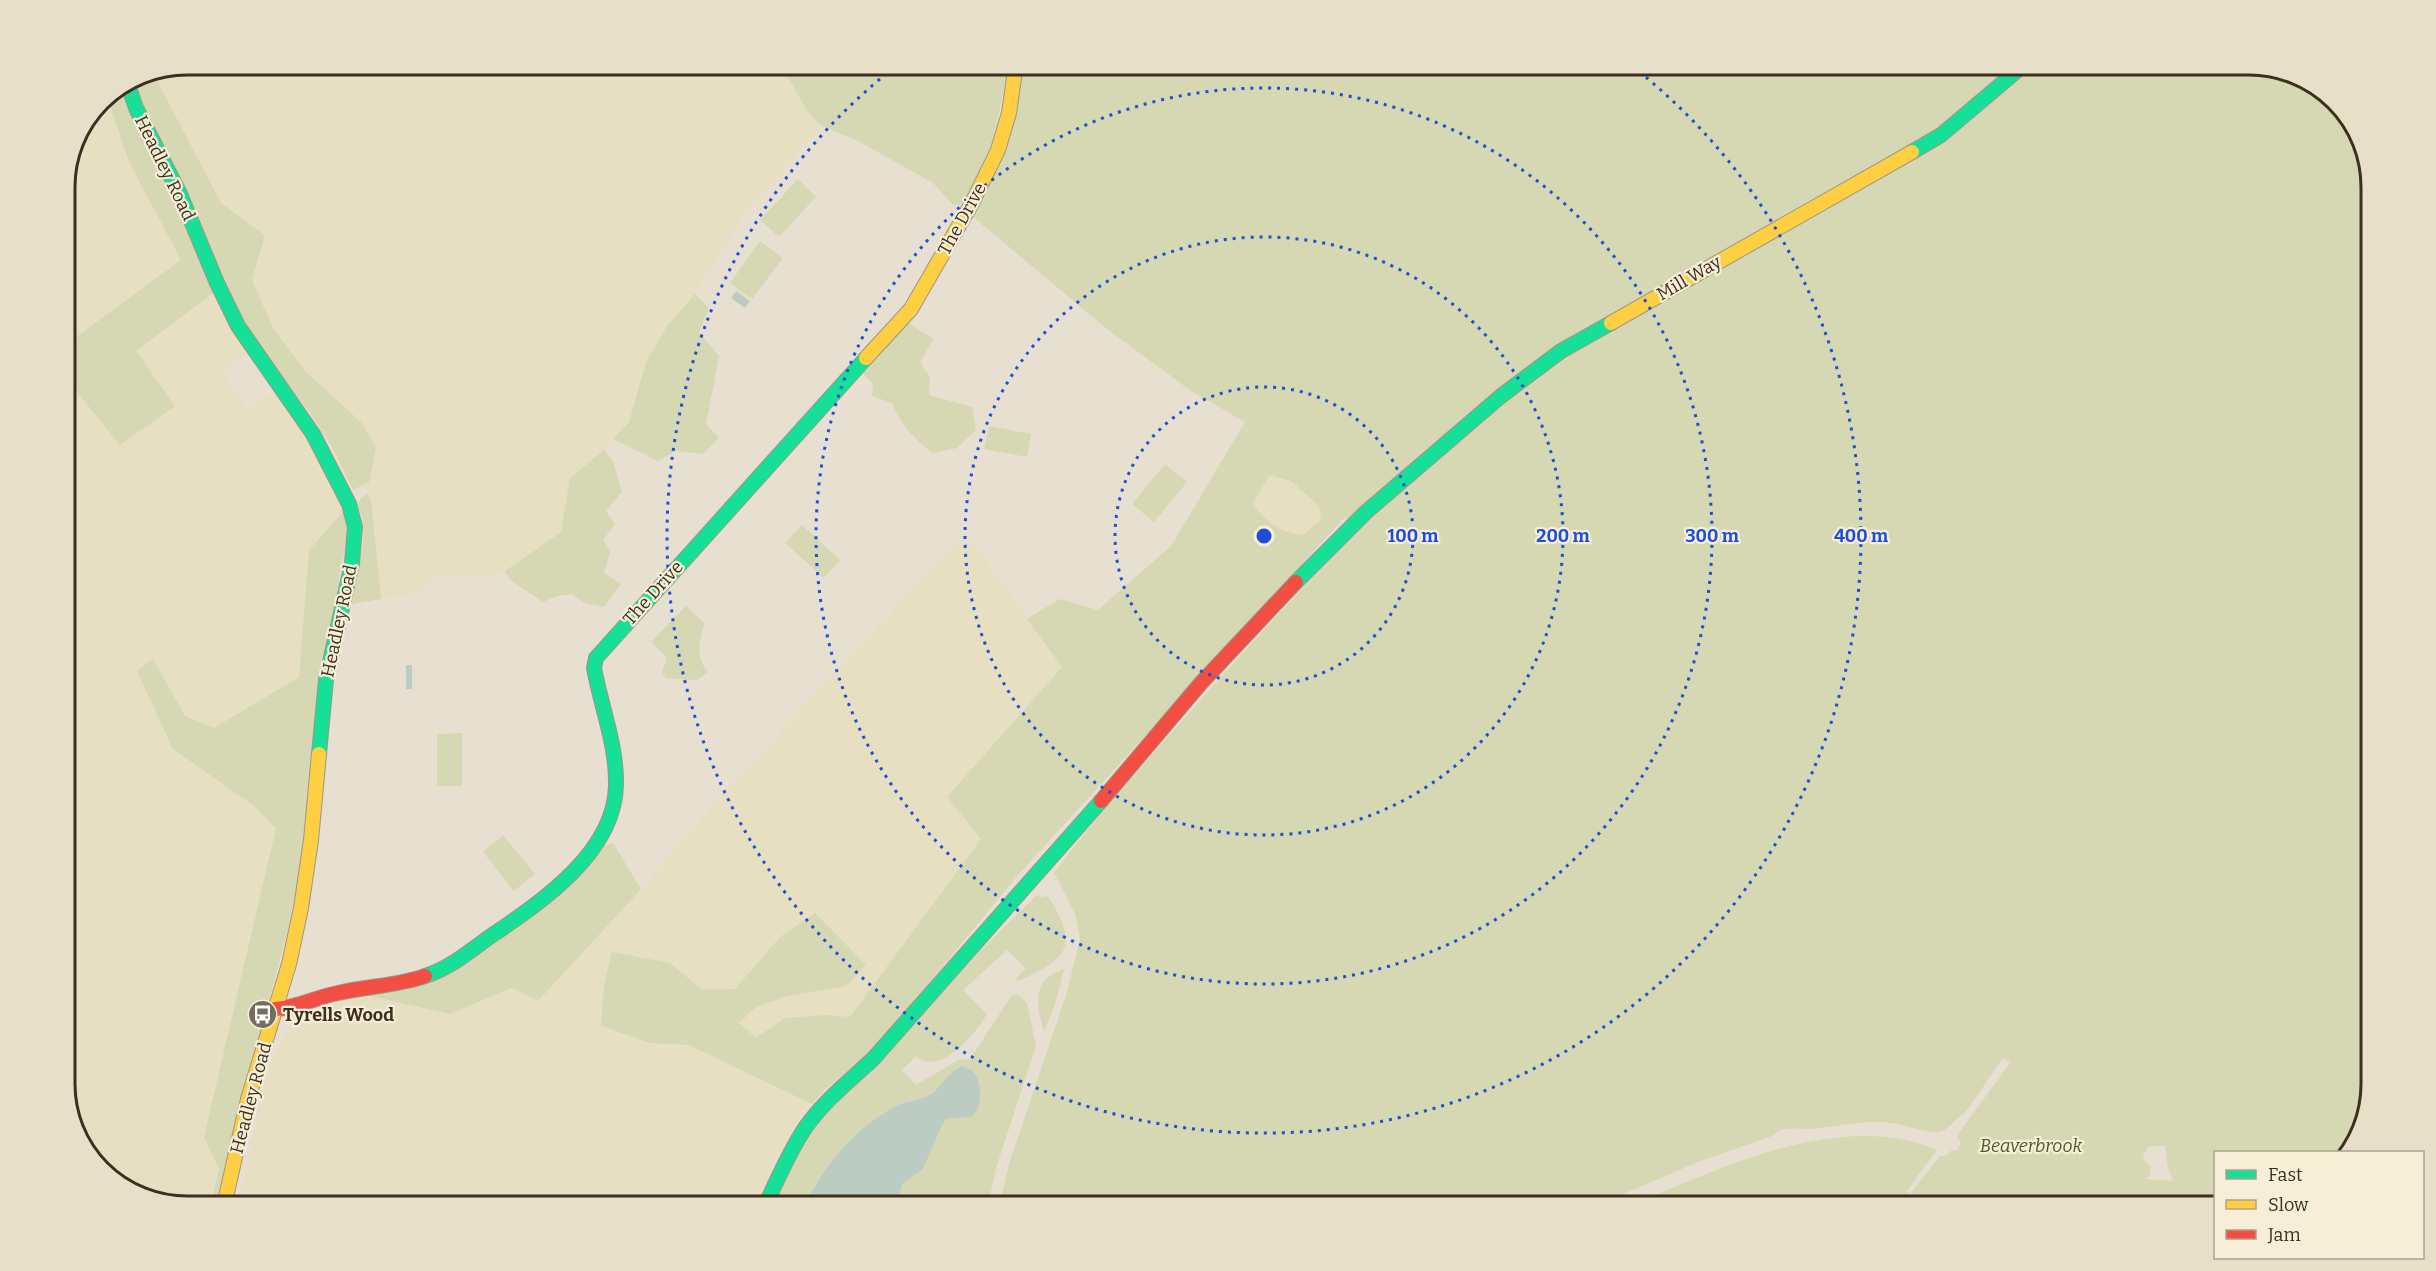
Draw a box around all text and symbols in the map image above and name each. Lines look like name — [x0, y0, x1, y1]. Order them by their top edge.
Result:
street label: Headley Road — [130, 112, 200, 225]
street label: The Drive — [933, 179, 991, 259]
street label: Mill Way — [1653, 250, 1726, 305]
text: 100 m — [1387, 525, 1439, 547]
text: 200 m — [1536, 525, 1590, 547]
text: 300 m — [1685, 525, 1739, 547]
text: 400 m — [1834, 525, 1888, 547]
centre of rings — [1254, 526, 1274, 546]
street label: The Drive — [618, 556, 688, 630]
street label: Headley Road — [316, 562, 362, 679]
bus stop icon: Tyrells Wood — [246, 999, 278, 1031]
place label: Tyrells Wood — [283, 1004, 394, 1026]
street label: Headley Road — [226, 1040, 277, 1156]
park label: Beaverbrook — [1980, 1135, 2083, 1157]
legend — [2214, 1151, 2424, 1259]
text: Fast — [2268, 1164, 2303, 1186]
text: Slow — [2268, 1194, 2309, 1216]
text: Jam — [2267, 1224, 2301, 1246]

